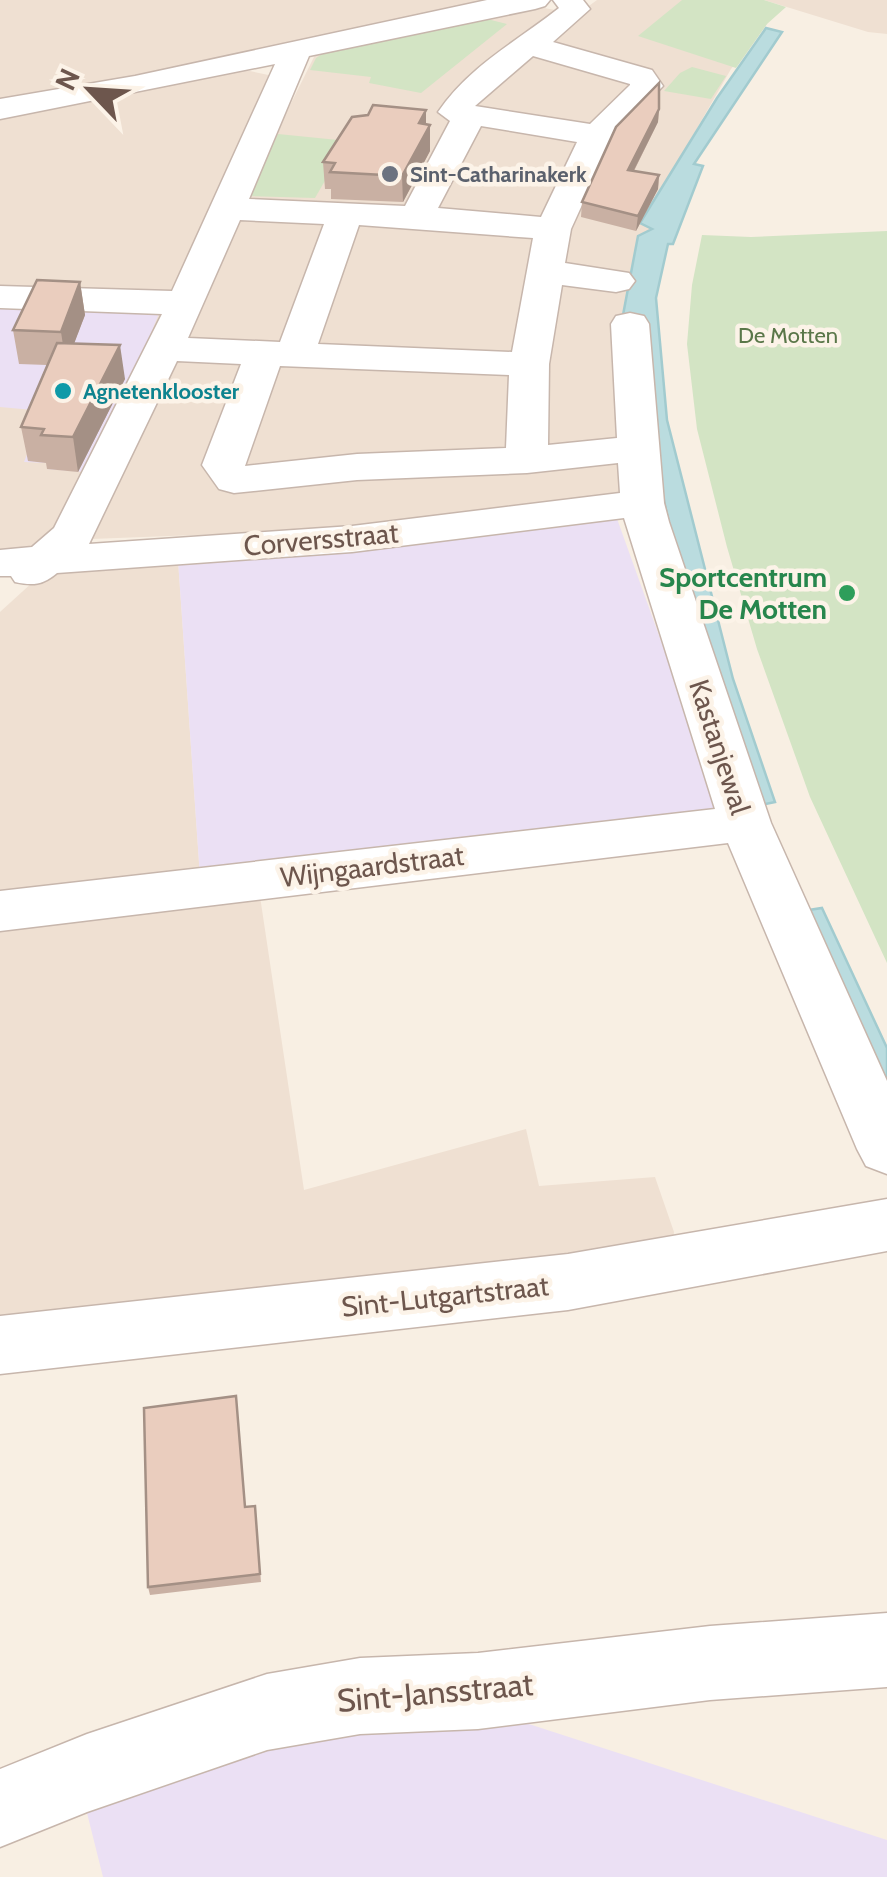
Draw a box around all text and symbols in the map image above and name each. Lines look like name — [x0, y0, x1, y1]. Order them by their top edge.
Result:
north arrow — [40, 40, 140, 140]
text: N — [48, 63, 87, 96]
place label: Sint-Catharinakerk — [410, 161, 587, 188]
marker: Sint-Catharinakerk — [379, 163, 401, 185]
park label: De Motten — [738, 322, 838, 349]
place label: Agnetenklooster — [83, 378, 240, 405]
marker: Agnetenklooster — [52, 380, 74, 402]
street label: Corversstraat — [242, 515, 400, 563]
place label: Sportcentrum De Motten — [659, 560, 827, 626]
marker: Sportcentrum De Motten — [836, 582, 858, 604]
street label: Kastanjewal — [682, 675, 758, 819]
street label: Wijngaardstraat — [278, 838, 466, 894]
street label: Sint-Lutgartstraat — [340, 1268, 550, 1324]
street label: Sint-Jansstraat — [335, 1664, 535, 1720]

